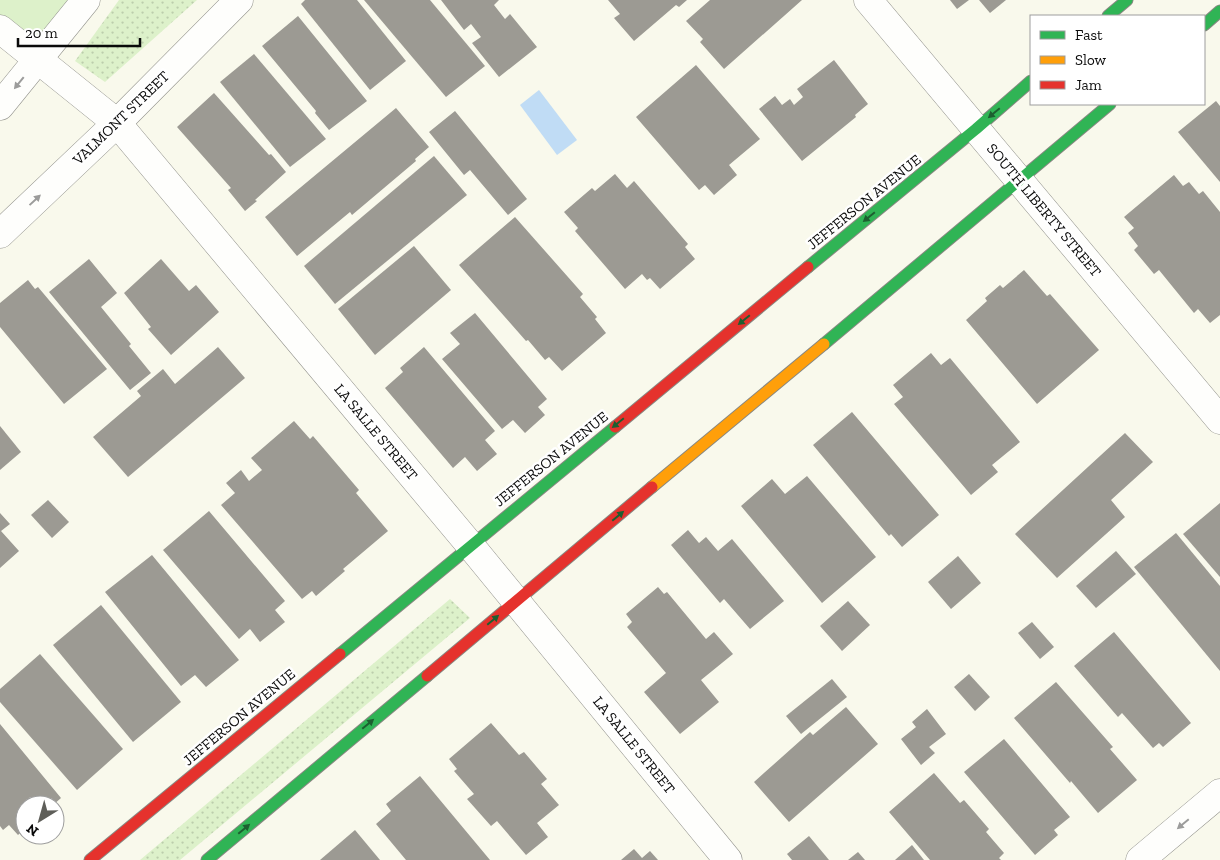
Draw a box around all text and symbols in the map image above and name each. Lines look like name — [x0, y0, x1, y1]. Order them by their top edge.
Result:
scale bar — [18, 15, 140, 47]
legend — [1030, 15, 1205, 105]
text: 20 m — [25, 24, 58, 42]
text: Fast — [1075, 26, 1103, 44]
text: Slow — [1075, 51, 1107, 69]
street label: VALMONT STREET — [68, 67, 173, 169]
one-way arrow — [13, 76, 24, 89]
text: Jam — [1075, 76, 1102, 94]
one-way arrow — [988, 107, 1000, 118]
street label: SOUTH LIBERTY STREET — [983, 140, 1105, 280]
street label: JEFFERSON AVENUE — [803, 150, 925, 253]
one-way arrow — [29, 194, 41, 206]
one-way arrow — [863, 211, 876, 222]
one-way arrow — [737, 314, 750, 325]
street label: LA SALLE STREET — [330, 380, 422, 484]
street label: JEFFERSON AVENUE — [490, 407, 612, 510]
one-way arrow — [612, 418, 625, 429]
one-way arrow — [611, 510, 624, 521]
one-way arrow — [487, 615, 499, 626]
street label: JEFFERSON AVENUE — [179, 665, 299, 769]
street label: LA SALLE STREET — [589, 693, 679, 797]
one-way arrow — [362, 719, 375, 730]
north arrow — [15, 795, 65, 845]
one-way arrow — [1177, 818, 1189, 830]
text: N — [23, 820, 42, 840]
one-way arrow — [237, 823, 250, 834]

